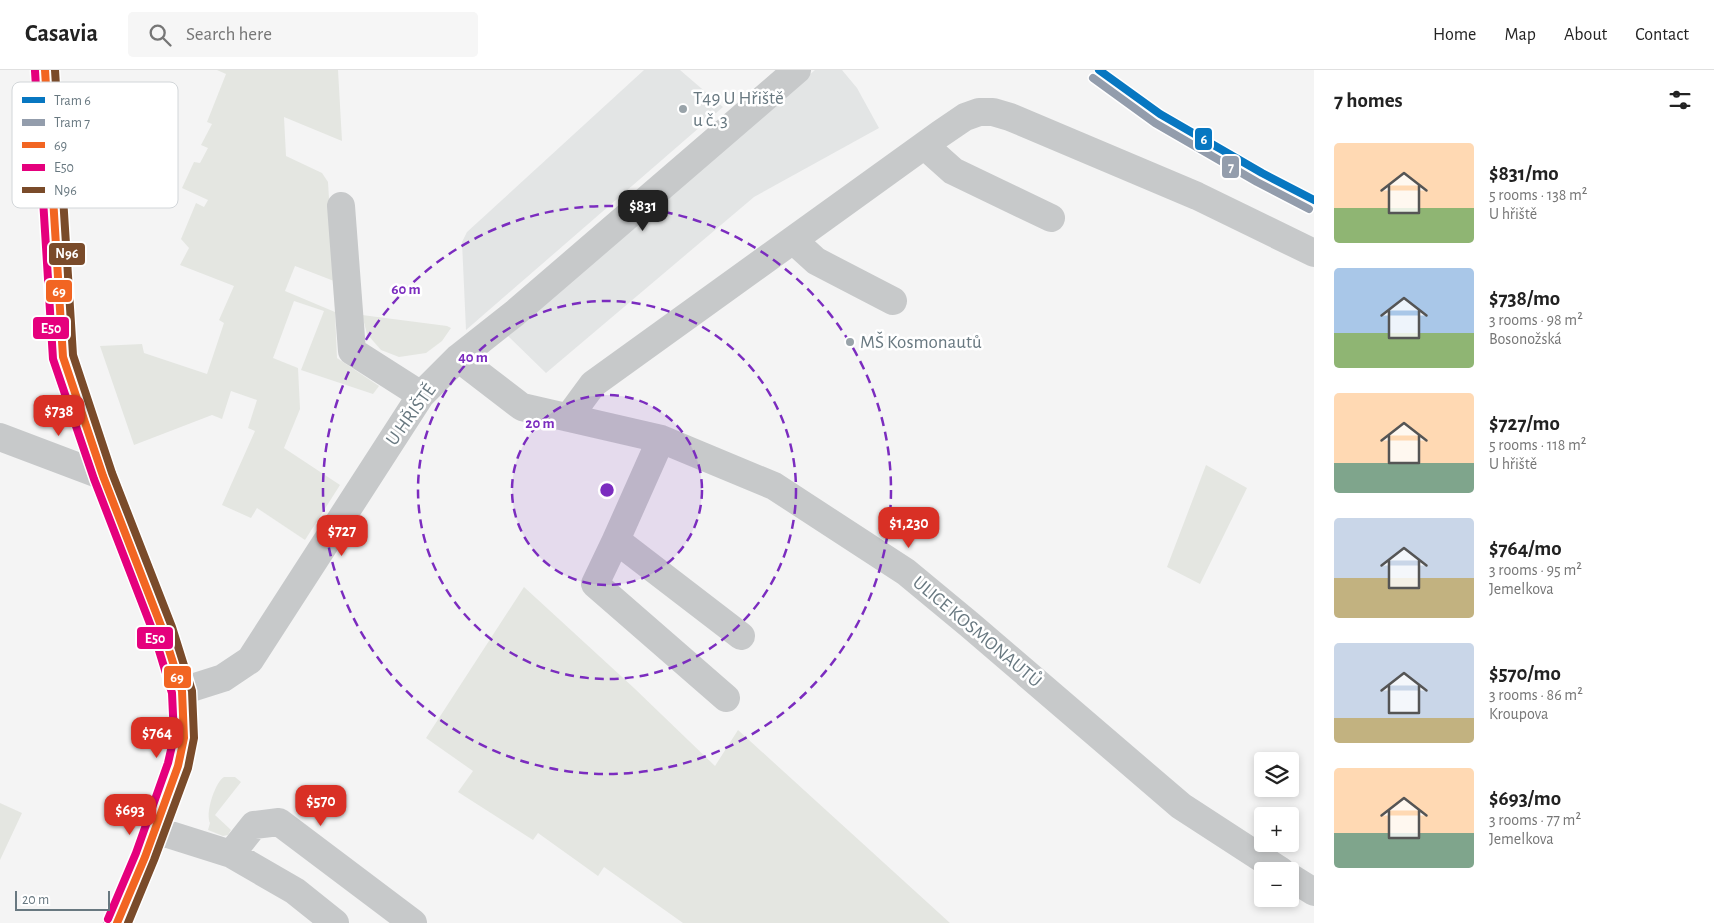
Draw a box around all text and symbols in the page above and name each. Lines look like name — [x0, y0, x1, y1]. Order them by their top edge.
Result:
search box — [128, 12, 478, 57]
icon: search — [146, 21, 174, 49]
text: Casavia — [25, 22, 98, 46]
text: Search here — [186, 25, 272, 44]
text: Home — [1433, 26, 1476, 44]
text: Map — [1504, 26, 1536, 44]
text: About — [1564, 26, 1607, 44]
text: Contact — [1635, 26, 1689, 44]
legend — [12, 82, 178, 208]
icon: filters — [1666, 86, 1694, 114]
place label: T49 U Hřiště u č. 3 — [693, 89, 784, 130]
text: 7 homes — [1334, 90, 1403, 111]
text: Tram 6 — [54, 94, 91, 108]
marker: T49 U Hřiště u č. 3 — [677, 103, 689, 115]
text: Tram 7 — [54, 116, 90, 130]
line badge: 6 — [1194, 127, 1213, 151]
text: 6 — [1201, 133, 1208, 147]
text: 69 — [54, 139, 67, 153]
line badge: 7 — [1221, 155, 1240, 179]
text: E50 — [54, 161, 74, 175]
text: 7 — [1228, 161, 1234, 175]
icon: home — [1374, 163, 1434, 223]
text: $831/mo — [1489, 163, 1559, 184]
text: N96 — [54, 184, 77, 198]
text: 5 rooms · 138 m² — [1489, 187, 1587, 203]
pin: $831 — [613, 190, 673, 232]
text: $831 — [629, 198, 657, 214]
text: U hřiště — [1489, 206, 1537, 222]
line badge: N96 — [48, 242, 86, 266]
text: N96 — [55, 247, 79, 261]
line badge: 69 — [45, 279, 73, 303]
text: 60 m — [391, 282, 421, 297]
text: 69 — [52, 285, 66, 299]
icon: home — [1374, 288, 1434, 348]
text: $738/mo — [1489, 288, 1560, 309]
text: 3 rooms · 98 m² — [1489, 312, 1583, 328]
line badge: E50 — [32, 316, 70, 340]
text: E50 — [41, 322, 61, 336]
place label: MŠ Kosmonautů — [860, 331, 982, 352]
text: Bosonožská — [1489, 331, 1562, 347]
marker: MŠ Kosmonautů — [844, 336, 856, 348]
text: 40 m — [458, 350, 488, 365]
street label: U HŘIŠTĚ — [381, 380, 439, 449]
pin: $738 — [29, 394, 89, 437]
text: $738 — [45, 403, 73, 419]
icon: home — [1374, 413, 1434, 473]
text: $727/mo — [1489, 413, 1560, 434]
text: 20 m — [525, 416, 555, 431]
text: 5 rooms · 118 m² — [1489, 437, 1586, 453]
text: U hřiště — [1489, 456, 1537, 472]
centre of rings — [598, 481, 616, 499]
pin: $1,230 — [868, 506, 950, 549]
pin: $727 — [312, 514, 372, 557]
text: $1,230 — [889, 515, 929, 531]
text: $727 — [328, 523, 356, 539]
icon: home — [1374, 538, 1434, 598]
text: $764/mo — [1489, 538, 1562, 559]
text: 3 rooms · 95 m² — [1489, 562, 1582, 578]
street label: ULICE KOSMONAUTŮ — [909, 571, 1046, 691]
text: Jemelkova — [1489, 581, 1554, 597]
line badge: E50 — [136, 626, 174, 650]
text: E50 — [145, 632, 165, 646]
icon: home — [1374, 663, 1434, 723]
text: $570/mo — [1489, 663, 1561, 684]
line badge: 69 — [163, 665, 192, 689]
text: 69 — [170, 671, 184, 685]
text: 3 rooms · 86 m² — [1489, 687, 1583, 703]
text: Kroupova — [1489, 706, 1548, 722]
pin: $764 — [127, 716, 187, 759]
text: $764 — [142, 725, 172, 741]
map controls — [1254, 752, 1299, 907]
button: layers — [1254, 752, 1299, 797]
pin: $570 — [291, 784, 351, 827]
icon: home — [1374, 788, 1434, 848]
text: $693/mo — [1489, 788, 1561, 809]
text: $570 — [306, 793, 336, 809]
pin: $693 — [100, 794, 160, 836]
text: $693 — [115, 802, 145, 818]
button: + — [1254, 807, 1299, 852]
text: 3 rooms · 77 m² — [1489, 812, 1581, 828]
text: Jemelkova — [1489, 831, 1554, 847]
button: − — [1254, 862, 1299, 907]
scale bar — [15, 888, 110, 911]
text: 20 m — [22, 893, 49, 907]

